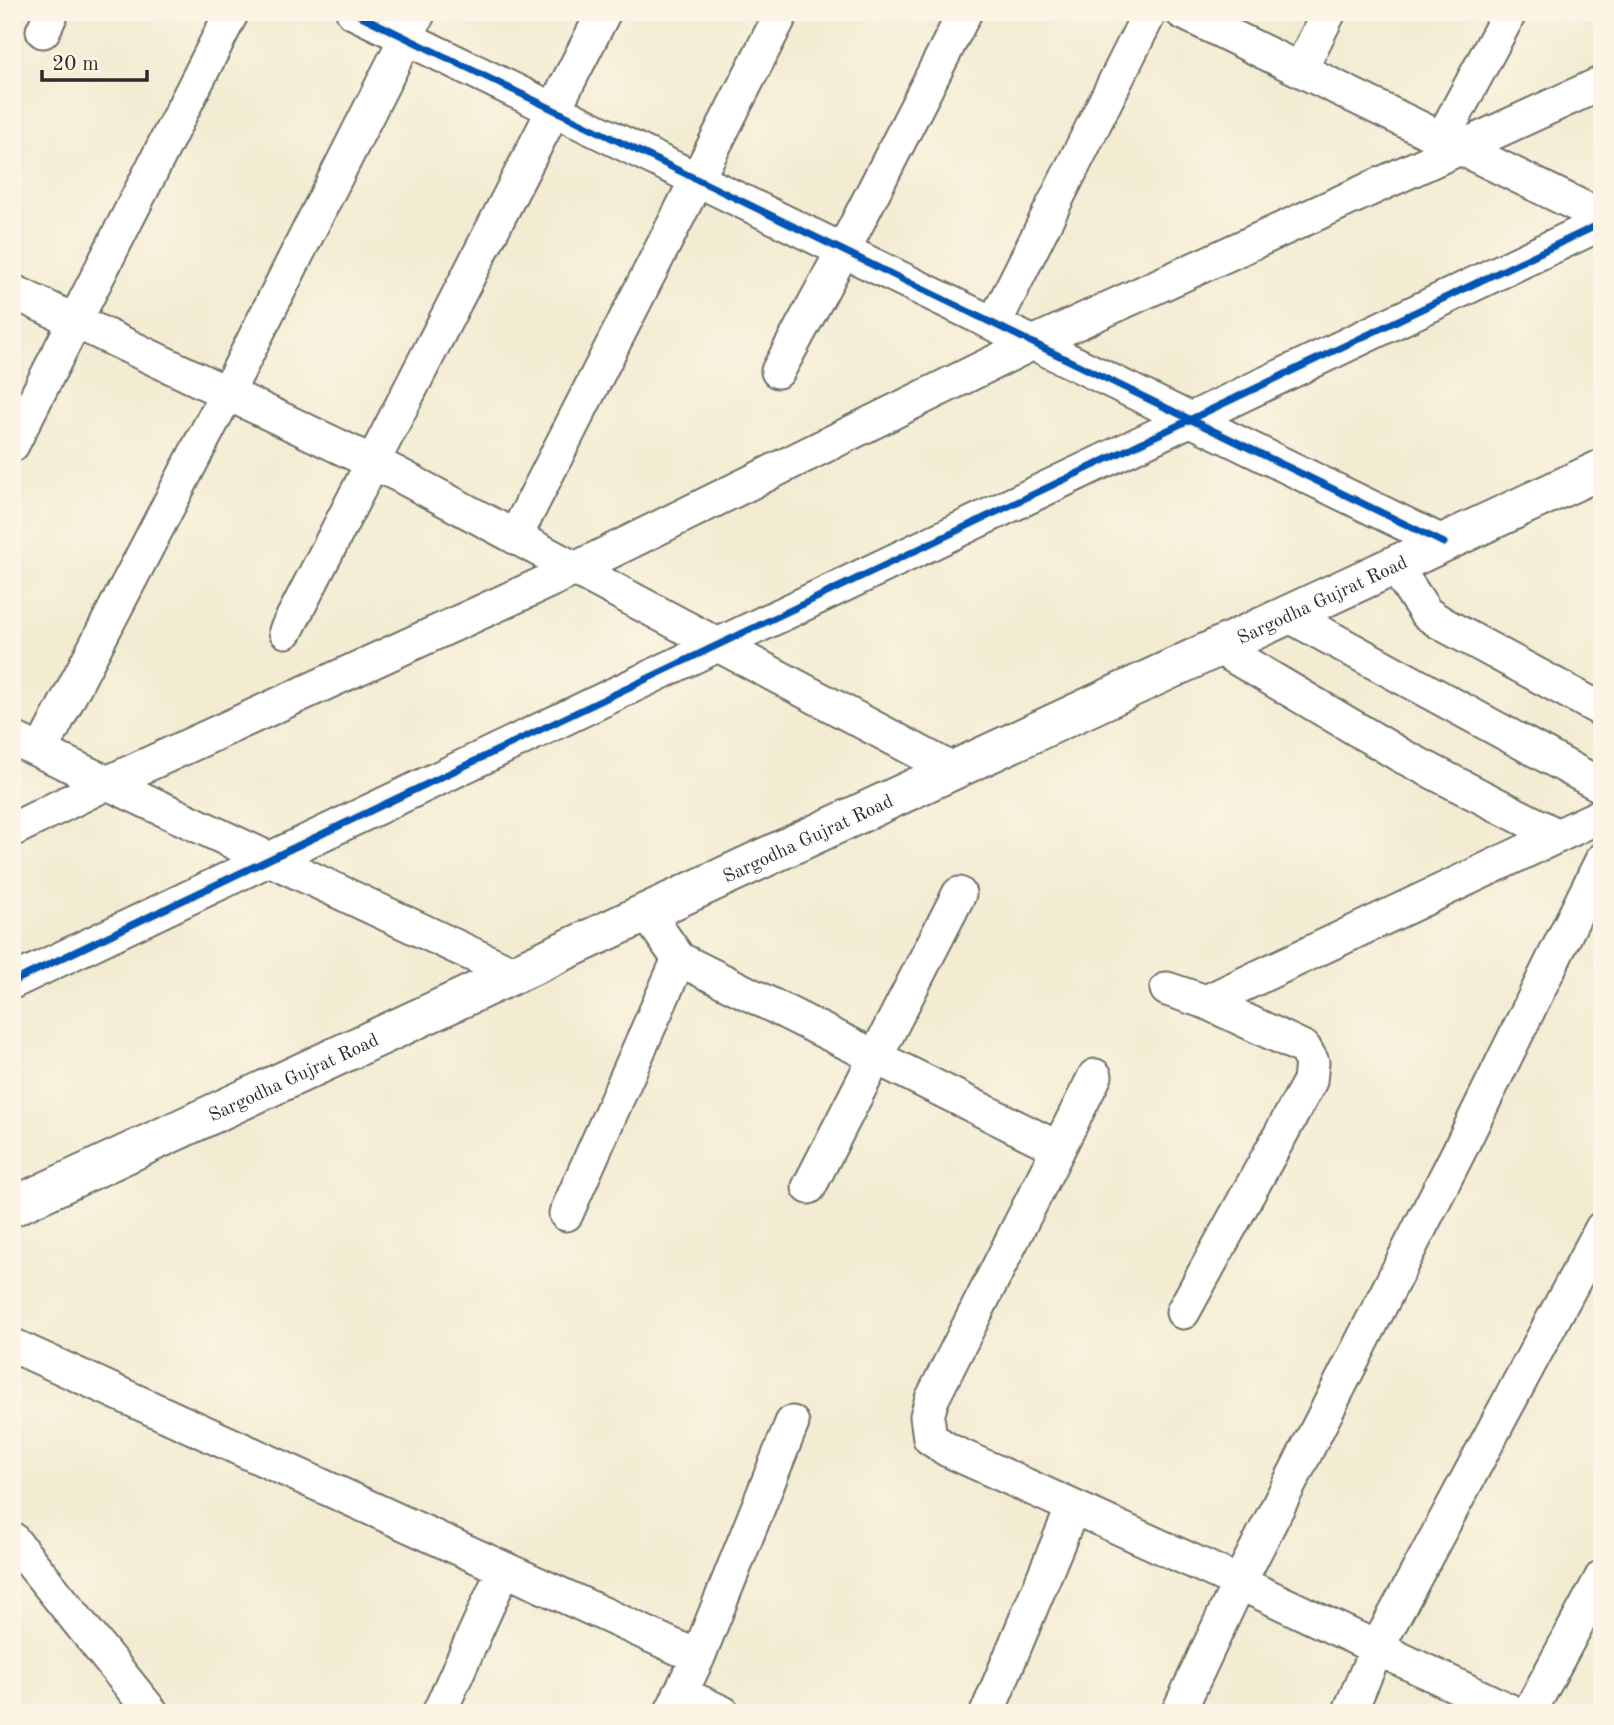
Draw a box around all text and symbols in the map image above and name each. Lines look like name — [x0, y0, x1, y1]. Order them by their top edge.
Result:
scale bar — [42, 38, 147, 82]
text: 20 m — [52, 54, 99, 75]
street label: Sargodha Gujrat Road — [1235, 554, 1411, 649]
street label: Sargodha Gujrat Road — [721, 792, 897, 888]
street label: Sargodha Gujrat Road — [206, 1031, 382, 1126]

